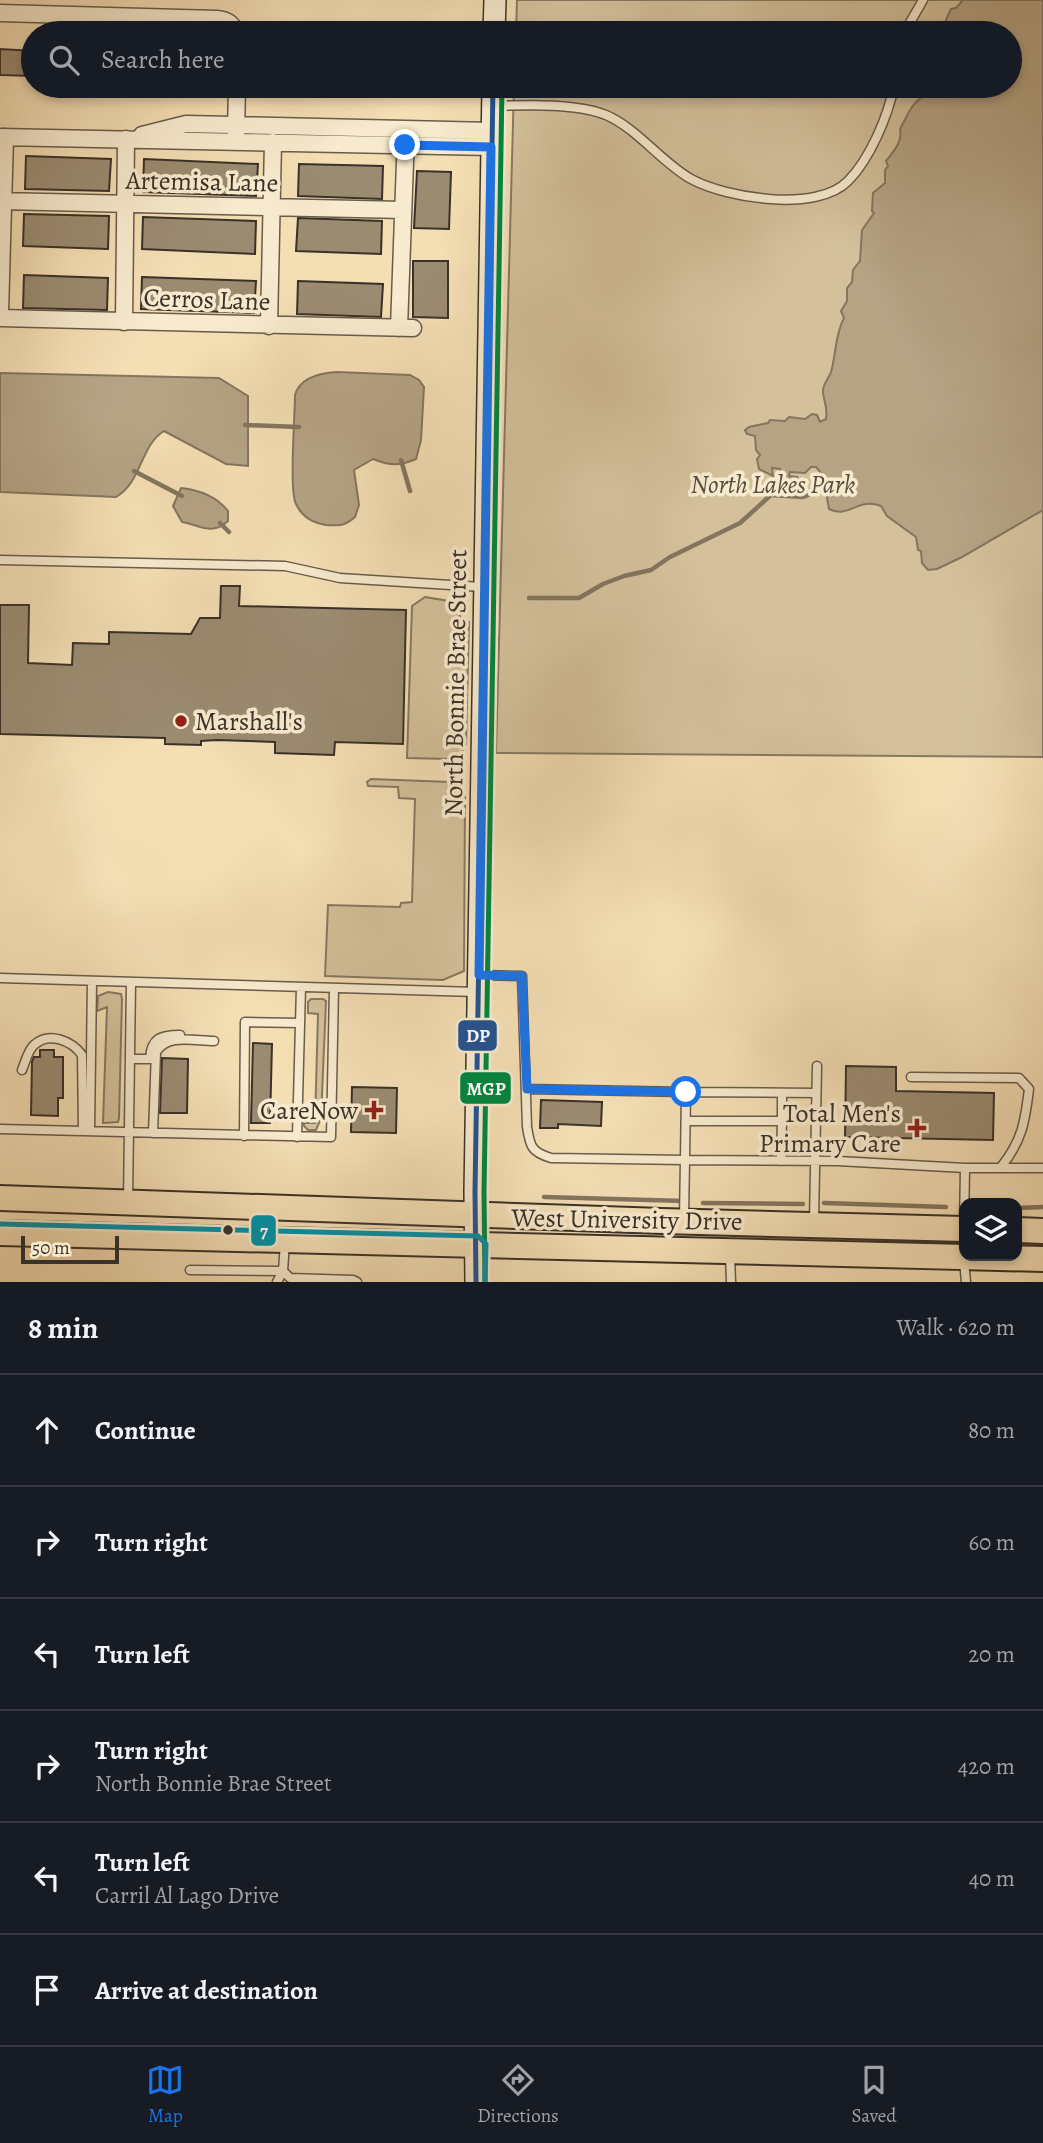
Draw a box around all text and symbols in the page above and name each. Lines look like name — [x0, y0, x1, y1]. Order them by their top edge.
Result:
search box — [21, 21, 1022, 98]
icon: search — [45, 41, 83, 79]
text: Search here — [101, 42, 225, 77]
route end — [389, 129, 420, 160]
street label: Artemisa Lane — [124, 163, 279, 200]
street label: Cerros Lane — [143, 280, 271, 319]
park label: North Lakes Park — [691, 467, 855, 502]
street label: North Bonnie Brae Street — [436, 549, 475, 817]
place label: Marshall's — [195, 704, 303, 739]
marker: Marshall's — [173, 713, 189, 729]
line badge: DP — [457, 1019, 498, 1052]
text: DP — [466, 1023, 490, 1049]
line badge: MGP — [459, 1071, 512, 1105]
text: MGP — [466, 1076, 506, 1102]
route start — [670, 1076, 701, 1107]
place label: CareNow — [260, 1093, 359, 1128]
place label: Total Men's Primary Care — [759, 1096, 901, 1161]
marker: CareNow — [364, 1100, 384, 1120]
marker: Total Men's Primary Care — [907, 1118, 927, 1138]
map controls — [959, 1198, 1022, 1261]
button: layers — [959, 1198, 1022, 1261]
street label: West University Drive — [510, 1200, 743, 1239]
line badge: 7 — [250, 1214, 277, 1247]
text: 7 — [260, 1218, 269, 1244]
unlabelled marker — [221, 1223, 235, 1237]
scale bar — [21, 1233, 119, 1265]
text: 50 m — [32, 1235, 70, 1261]
text: 8 min — [28, 1308, 98, 1348]
text: Walk · 620 m — [896, 1312, 1015, 1343]
icon: ahead — [28, 1411, 66, 1449]
text: Continue — [95, 1413, 196, 1448]
text: 80 m — [968, 1415, 1015, 1446]
icon: right — [28, 1523, 66, 1561]
text: Turn right — [95, 1525, 208, 1560]
text: 60 m — [968, 1527, 1015, 1558]
icon: left — [28, 1635, 66, 1673]
text: Turn left — [95, 1637, 190, 1672]
text: 20 m — [968, 1639, 1015, 1670]
text: Turn right — [95, 1733, 208, 1768]
icon: right — [28, 1747, 66, 1785]
text: 420 m — [958, 1751, 1015, 1782]
text: North Bonnie Brae Street — [95, 1768, 332, 1799]
text: Turn left — [95, 1845, 190, 1880]
icon: left — [28, 1859, 66, 1897]
text: 40 m — [969, 1863, 1015, 1894]
text: Carril Al Lago Drive — [95, 1880, 279, 1911]
icon: arrive — [28, 1971, 66, 2009]
text: Arrive at destination — [95, 1973, 318, 2008]
tab: Map — [146, 2061, 184, 2129]
tab: Directions — [477, 2061, 559, 2129]
tab: Saved — [852, 2061, 897, 2129]

